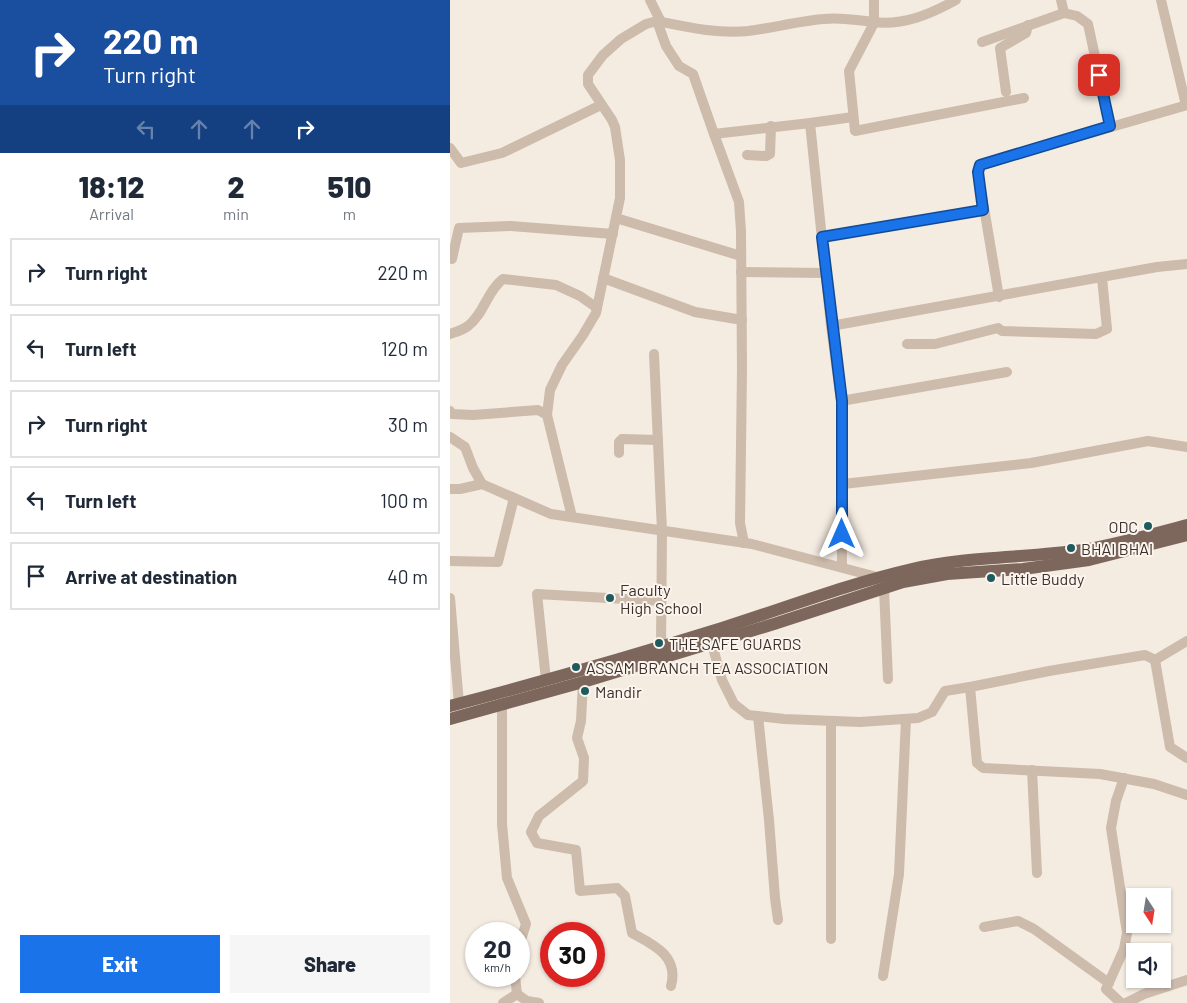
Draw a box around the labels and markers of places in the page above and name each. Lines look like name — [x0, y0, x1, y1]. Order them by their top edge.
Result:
pin — [1078, 54, 1120, 96]
place label: ODC — [1108, 517, 1138, 536]
marker: ODC — [1142, 520, 1154, 532]
place label: BHAI BHAI — [1081, 539, 1153, 558]
marker: BHAI BHAI — [1065, 542, 1077, 554]
place label: Little Buddy — [1001, 569, 1085, 588]
marker: Little Buddy — [985, 572, 997, 584]
place label: Faculty High School — [620, 580, 702, 617]
marker: Faculty High School — [604, 592, 616, 604]
place label: THE SAFE GUARDS — [669, 634, 801, 653]
marker: THE SAFE GUARDS — [653, 637, 665, 649]
place label: ASSAM BRANCH TEA ASSOCIATION — [586, 658, 829, 677]
marker: ASSAM BRANCH TEA ASSOCIATION — [570, 661, 582, 673]
place label: Mandir — [595, 682, 642, 701]
marker: Mandir — [579, 685, 591, 697]

